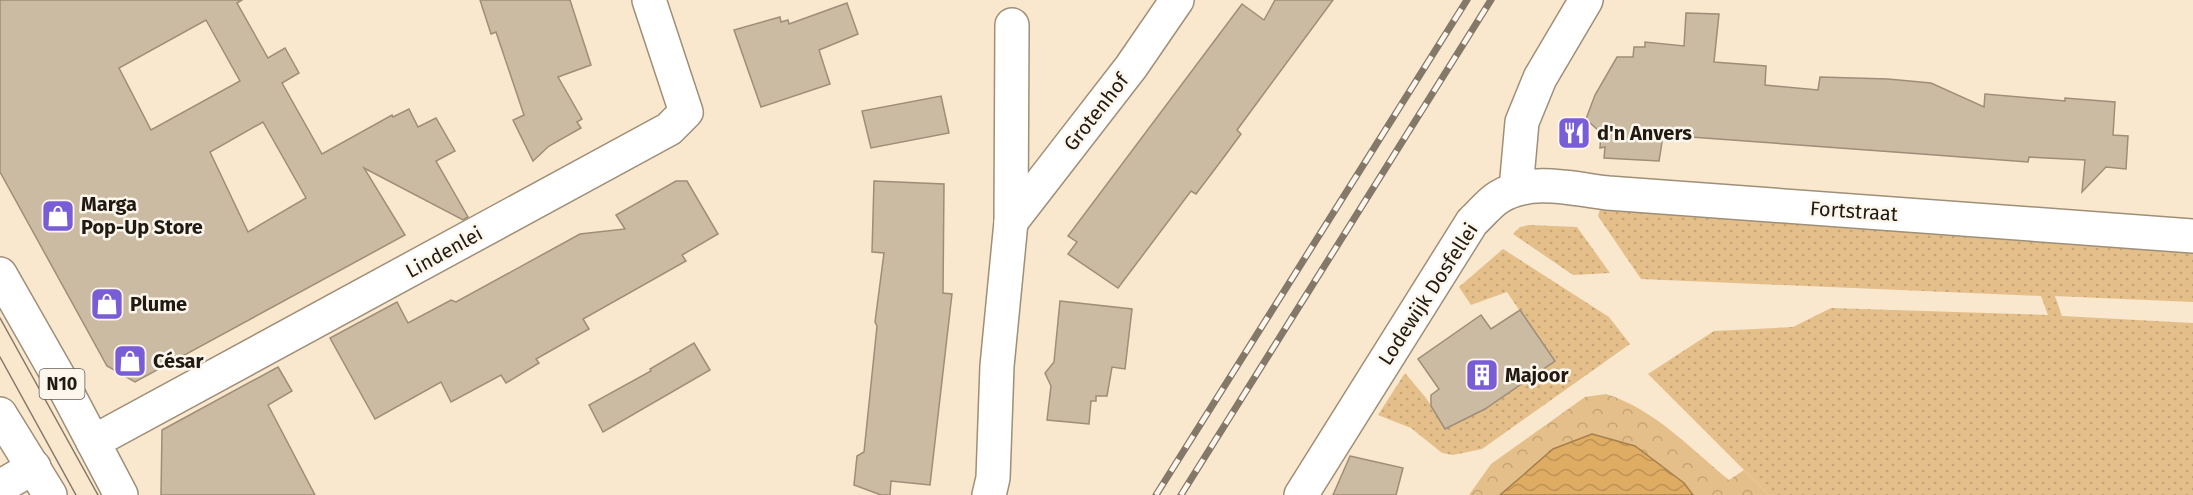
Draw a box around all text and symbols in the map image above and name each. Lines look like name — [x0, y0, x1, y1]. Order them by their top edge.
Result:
street label: Grotenhof — [1059, 68, 1134, 155]
restaurant icon: d'n Anvers — [1556, 115, 1592, 151]
place label: d'n Anvers — [1597, 121, 1692, 145]
place label: Marga Pop-Up Store — [81, 192, 203, 239]
street label: Fortstraat — [1809, 196, 1900, 226]
shop icon: Marga Pop-Up Store — [40, 198, 76, 234]
street label: Lodewijk Dosfellei — [1373, 218, 1483, 370]
street label: Lindenlei — [401, 221, 487, 283]
shop icon: Plume — [89, 286, 125, 322]
place label: Plume — [130, 292, 187, 316]
shop icon: César — [112, 343, 148, 379]
place label: César — [153, 349, 205, 373]
building icon: Majoor — [1464, 357, 1500, 393]
place label: Majoor — [1505, 363, 1569, 387]
road number: N10 — [40, 369, 84, 399]

